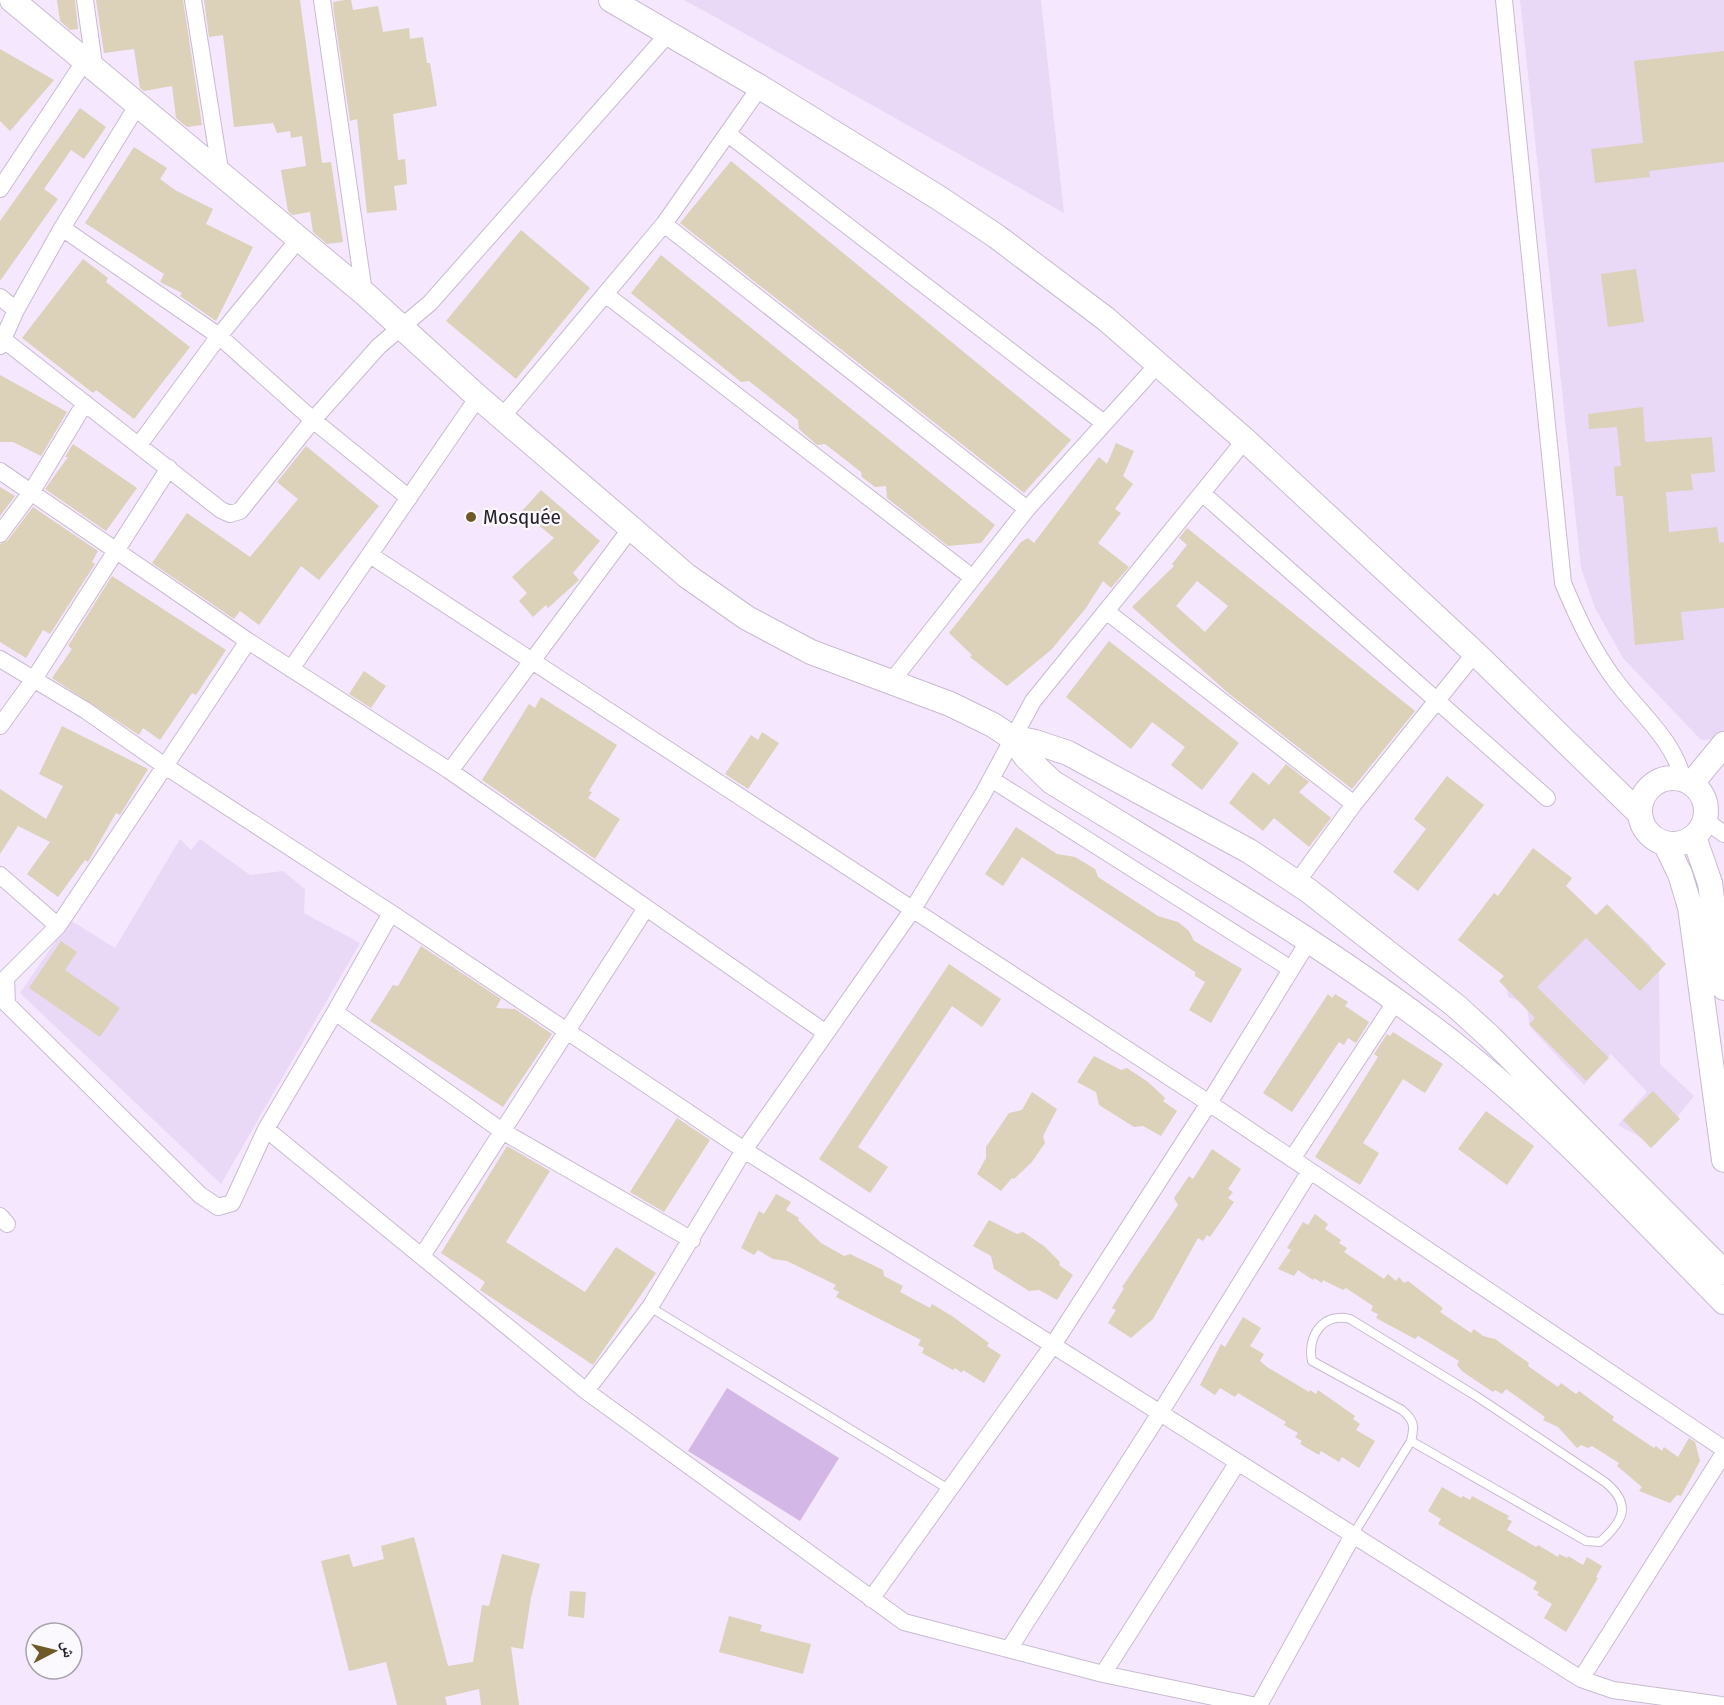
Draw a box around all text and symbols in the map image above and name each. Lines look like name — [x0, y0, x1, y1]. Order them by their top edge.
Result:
place label: Mosquée — [483, 504, 561, 530]
marker: Mosquée — [464, 510, 478, 524]
north arrow — [24, 1621, 84, 1681]
text: ش — [58, 1640, 79, 1659]

